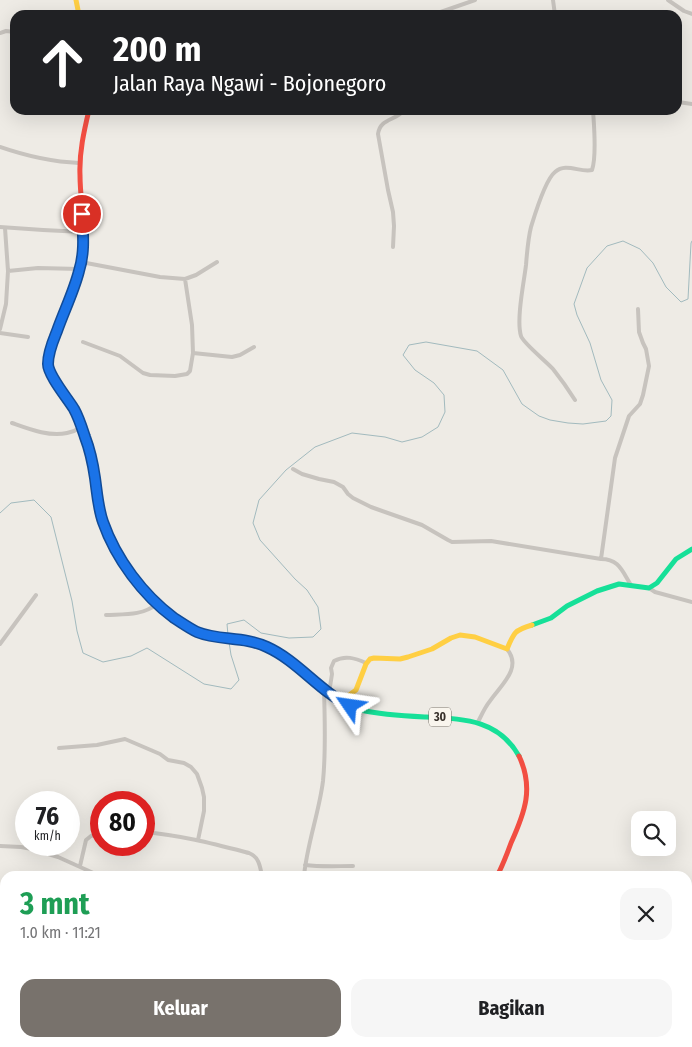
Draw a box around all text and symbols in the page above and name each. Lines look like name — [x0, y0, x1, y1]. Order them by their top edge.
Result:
text: 200 m — [113, 28, 201, 70]
icon: ahead — [30, 30, 95, 95]
text: Jalan Raya Ngawi - Bojonegoro — [113, 70, 386, 97]
pin — [61, 193, 103, 235]
icon: arrive — [68, 200, 96, 228]
position arrow — [323, 679, 375, 731]
road number: 30 — [429, 708, 451, 726]
speed limit sign: 80 — [90, 791, 155, 856]
text: 76 — [36, 802, 59, 832]
map controls — [631, 811, 676, 856]
button: search — [631, 811, 676, 856]
text: km/h — [34, 829, 61, 843]
text: 3 mnt — [20, 886, 90, 922]
button: close — [620, 888, 672, 940]
text: 1.0 km · 11:21 — [20, 923, 101, 942]
button: Keluar — [20, 979, 341, 1037]
button: Bagikan — [351, 979, 672, 1037]

